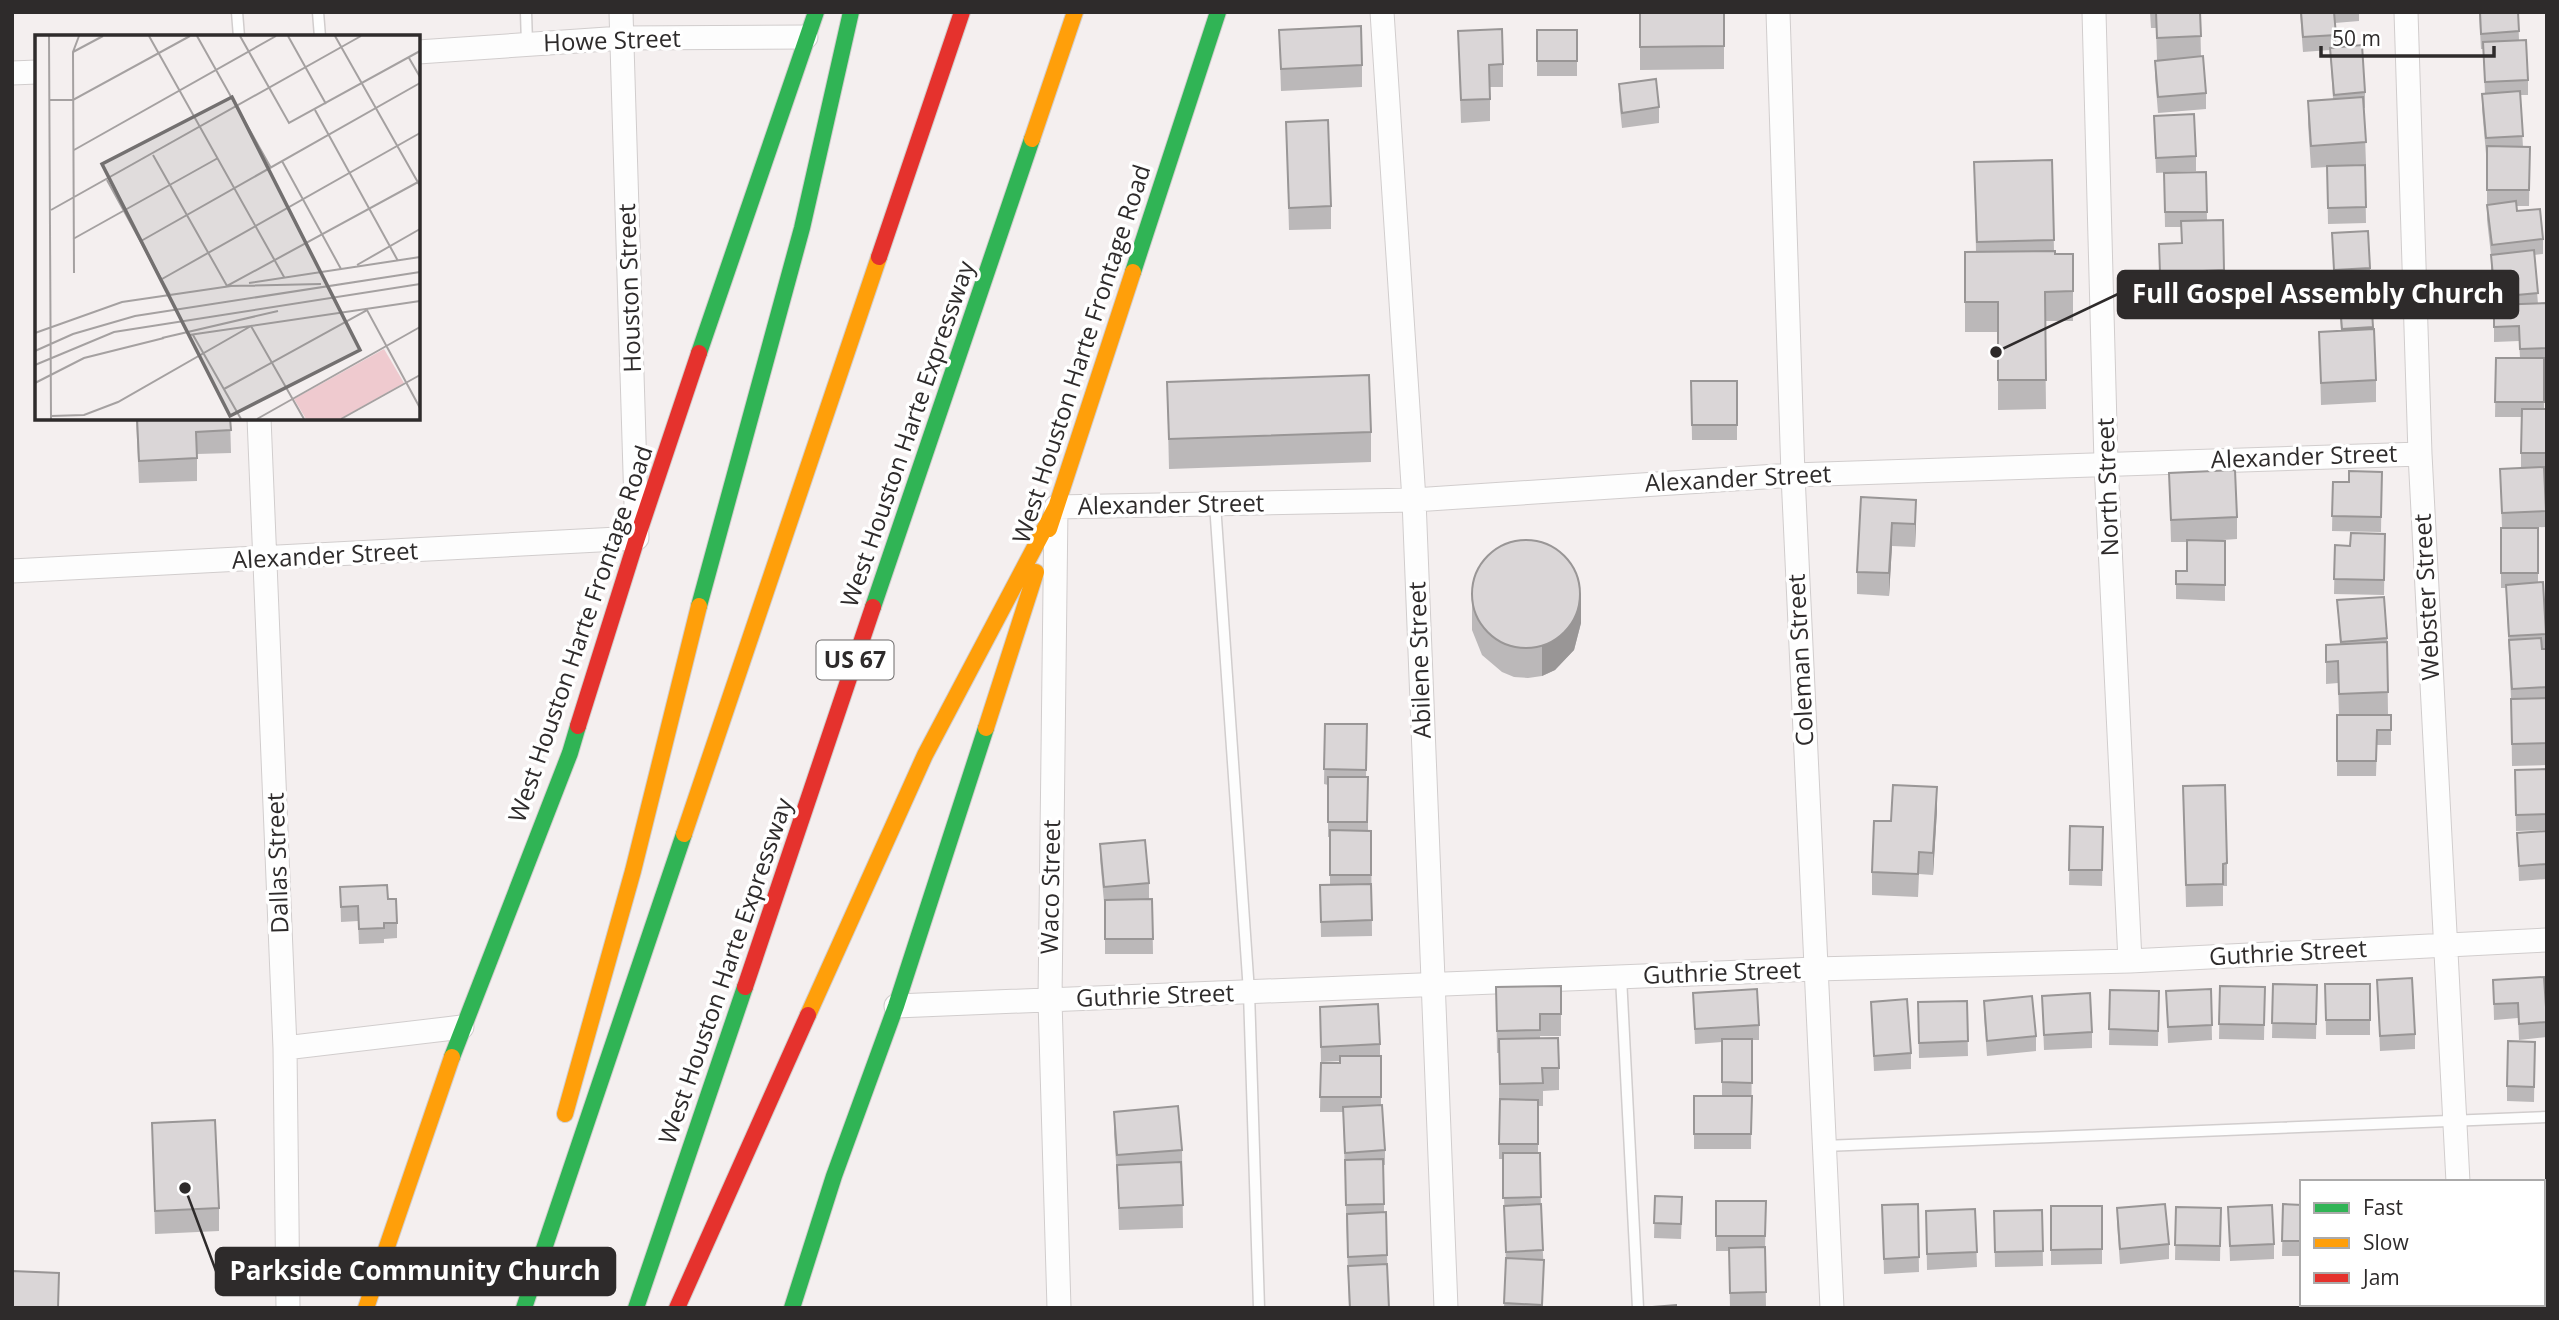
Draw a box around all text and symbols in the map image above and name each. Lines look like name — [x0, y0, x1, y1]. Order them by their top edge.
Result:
scale bar — [2321, 14, 2494, 58]
street label: Howe Street — [543, 21, 681, 58]
text: 50 m — [2332, 24, 2381, 52]
inset map — [35, 35, 420, 420]
street label: West Houston Harte Frontage Road — [1004, 160, 1158, 547]
street label: Houston Street — [609, 203, 648, 373]
street label: West Houston Harte Expressway — [832, 255, 982, 611]
callout: Full Gospel Assembly Church — [2118, 271, 2518, 318]
text: Full Gospel Assembly Church — [2132, 275, 2504, 311]
street label: North Street — [2088, 417, 2125, 557]
street label: Alexander Street — [2210, 436, 2398, 475]
street label: West Houston Harte Frontage Road — [499, 441, 660, 826]
street label: Alexander Street — [1644, 456, 1832, 499]
street label: Alexander Street — [1077, 485, 1265, 522]
street label: Webster Street — [2405, 513, 2446, 681]
street label: Alexander Street — [231, 533, 419, 576]
street label: Coleman Street — [1779, 573, 1820, 747]
street label: Abilene Street — [1399, 581, 1438, 739]
road number: US 67 — [816, 640, 894, 680]
street label: Dallas Street — [258, 792, 295, 934]
street label: West Houston Harte Expressway — [650, 792, 800, 1148]
street label: Waco Street — [1032, 819, 1067, 955]
street label: Guthrie Street — [2208, 931, 2368, 972]
street label: Guthrie Street — [1642, 952, 1802, 991]
street label: Guthrie Street — [1075, 975, 1235, 1014]
legend — [2300, 1180, 2545, 1306]
text: Fast — [2363, 1193, 2403, 1221]
text: Slow — [2363, 1228, 2409, 1256]
callout: Parkside Community Church — [216, 1248, 615, 1295]
text: Parkside Community Church — [229, 1252, 601, 1288]
text: Jam — [2361, 1263, 2400, 1291]

